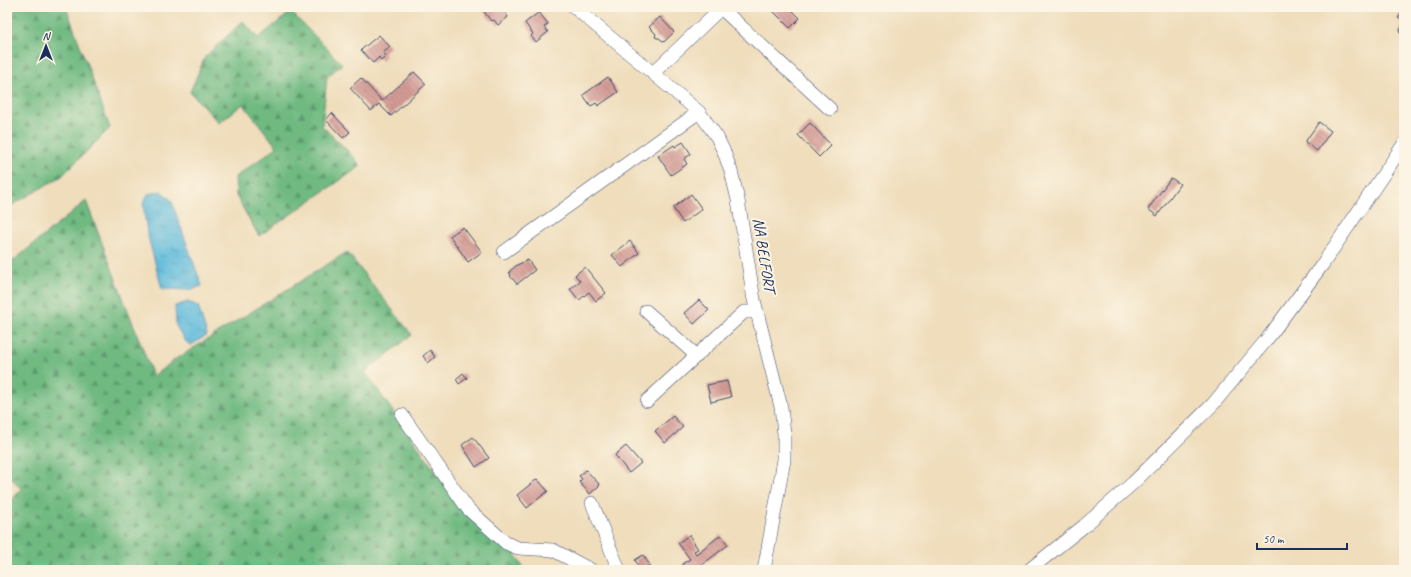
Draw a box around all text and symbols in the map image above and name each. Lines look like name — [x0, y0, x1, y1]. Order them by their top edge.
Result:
north arrow — [26, 26, 66, 66]
text: N — [43, 29, 52, 43]
street label: NA BELFORT — [748, 216, 780, 298]
scale bar — [1257, 525, 1347, 551]
text: 50 m — [1263, 531, 1285, 547]

